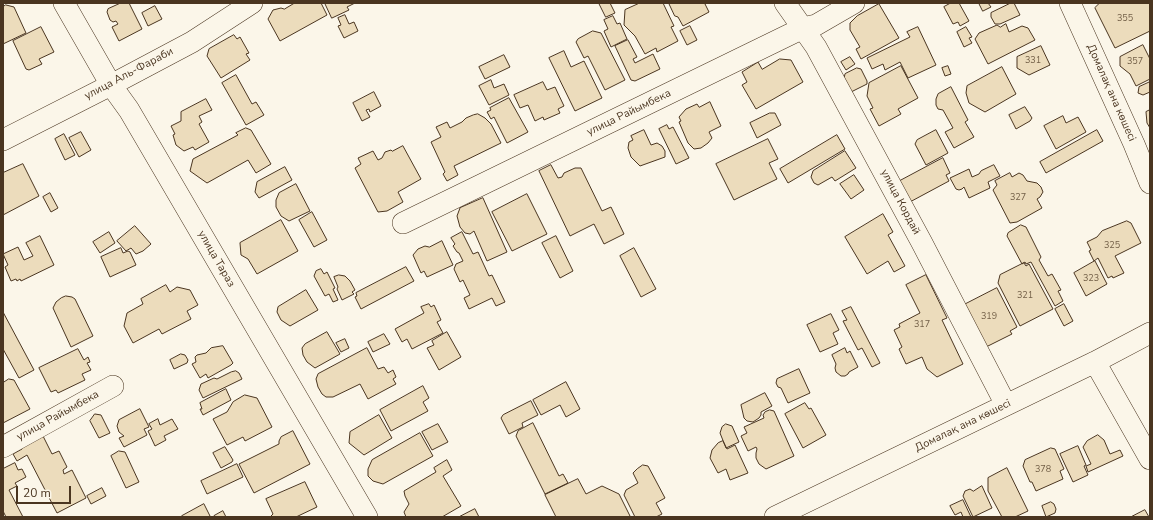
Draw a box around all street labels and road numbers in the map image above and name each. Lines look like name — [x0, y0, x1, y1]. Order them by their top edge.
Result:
street label: Домалақ ана көшесі — [1084, 42, 1138, 144]
street label: улица Аль-Фараби — [82, 45, 176, 103]
street label: улица Райымбека — [585, 87, 673, 139]
street label: улица Кордай — [877, 167, 923, 237]
street label: улица Тараз — [195, 228, 237, 290]
street label: улица Райымбека — [15, 388, 101, 444]
street label: Домалақ ана көшесі — [913, 397, 1013, 455]

